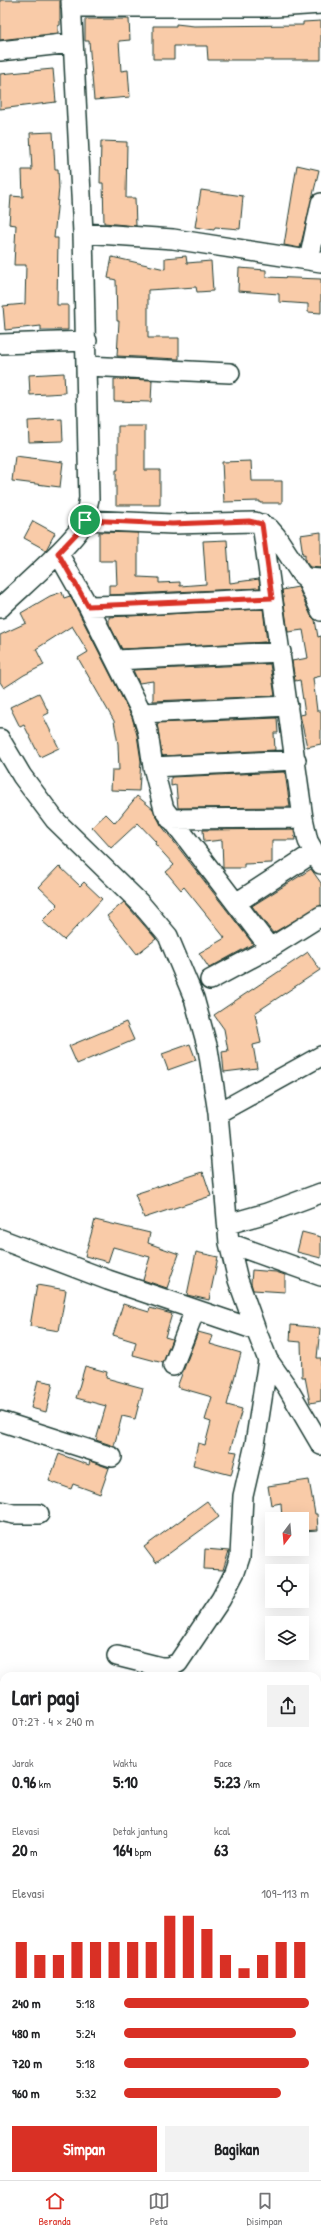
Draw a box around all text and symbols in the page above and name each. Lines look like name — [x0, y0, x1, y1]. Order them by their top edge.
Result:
pin — [68, 503, 102, 537]
icon: arrive — [74, 509, 96, 531]
north arrow — [265, 1512, 309, 1556]
map controls — [265, 1512, 309, 1660]
button: locate — [265, 1564, 309, 1608]
button: layers — [265, 1616, 309, 1660]
text: Lari pagi — [12, 1682, 80, 1712]
button: share — [267, 1685, 309, 1727]
text: 07:27 · 4 × 240 m — [12, 1712, 94, 1730]
text: Jarak — [12, 1756, 34, 1770]
text: Waktu — [113, 1756, 137, 1770]
text: Pace — [214, 1756, 232, 1770]
text: 0.96 — [12, 1770, 36, 1793]
text: 5:10 — [113, 1770, 138, 1793]
text: 5:23 — [214, 1770, 241, 1793]
text: km — [36, 1777, 51, 1791]
text: /km — [241, 1777, 260, 1791]
text: Elevasi — [12, 1824, 40, 1838]
text: Detak jantung — [113, 1824, 168, 1838]
text: kcal — [214, 1824, 230, 1838]
text: 20 — [12, 1838, 28, 1861]
text: 164 — [113, 1838, 132, 1861]
text: 63 — [214, 1838, 228, 1861]
text: m — [28, 1845, 38, 1859]
text: bpm — [132, 1845, 152, 1859]
text: Elevasi — [12, 1884, 45, 1902]
text: 109–113 m — [261, 1884, 309, 1902]
text: 240 m — [12, 1994, 41, 2012]
text: 5:18 — [76, 1994, 95, 2012]
text: 480 m — [12, 2024, 40, 2042]
text: 5:24 — [76, 2024, 95, 2042]
text: 720 m — [12, 2054, 42, 2072]
text: 5:18 — [76, 2054, 95, 2072]
text: 960 m — [12, 2084, 40, 2102]
text: 5:32 — [76, 2084, 96, 2102]
button: Simpan — [12, 2126, 157, 2172]
button: Bagikan — [165, 2126, 309, 2172]
tab: Beranda — [39, 2190, 71, 2228]
tab: Peta — [148, 2190, 170, 2228]
tab: Disimpan — [247, 2190, 282, 2228]

